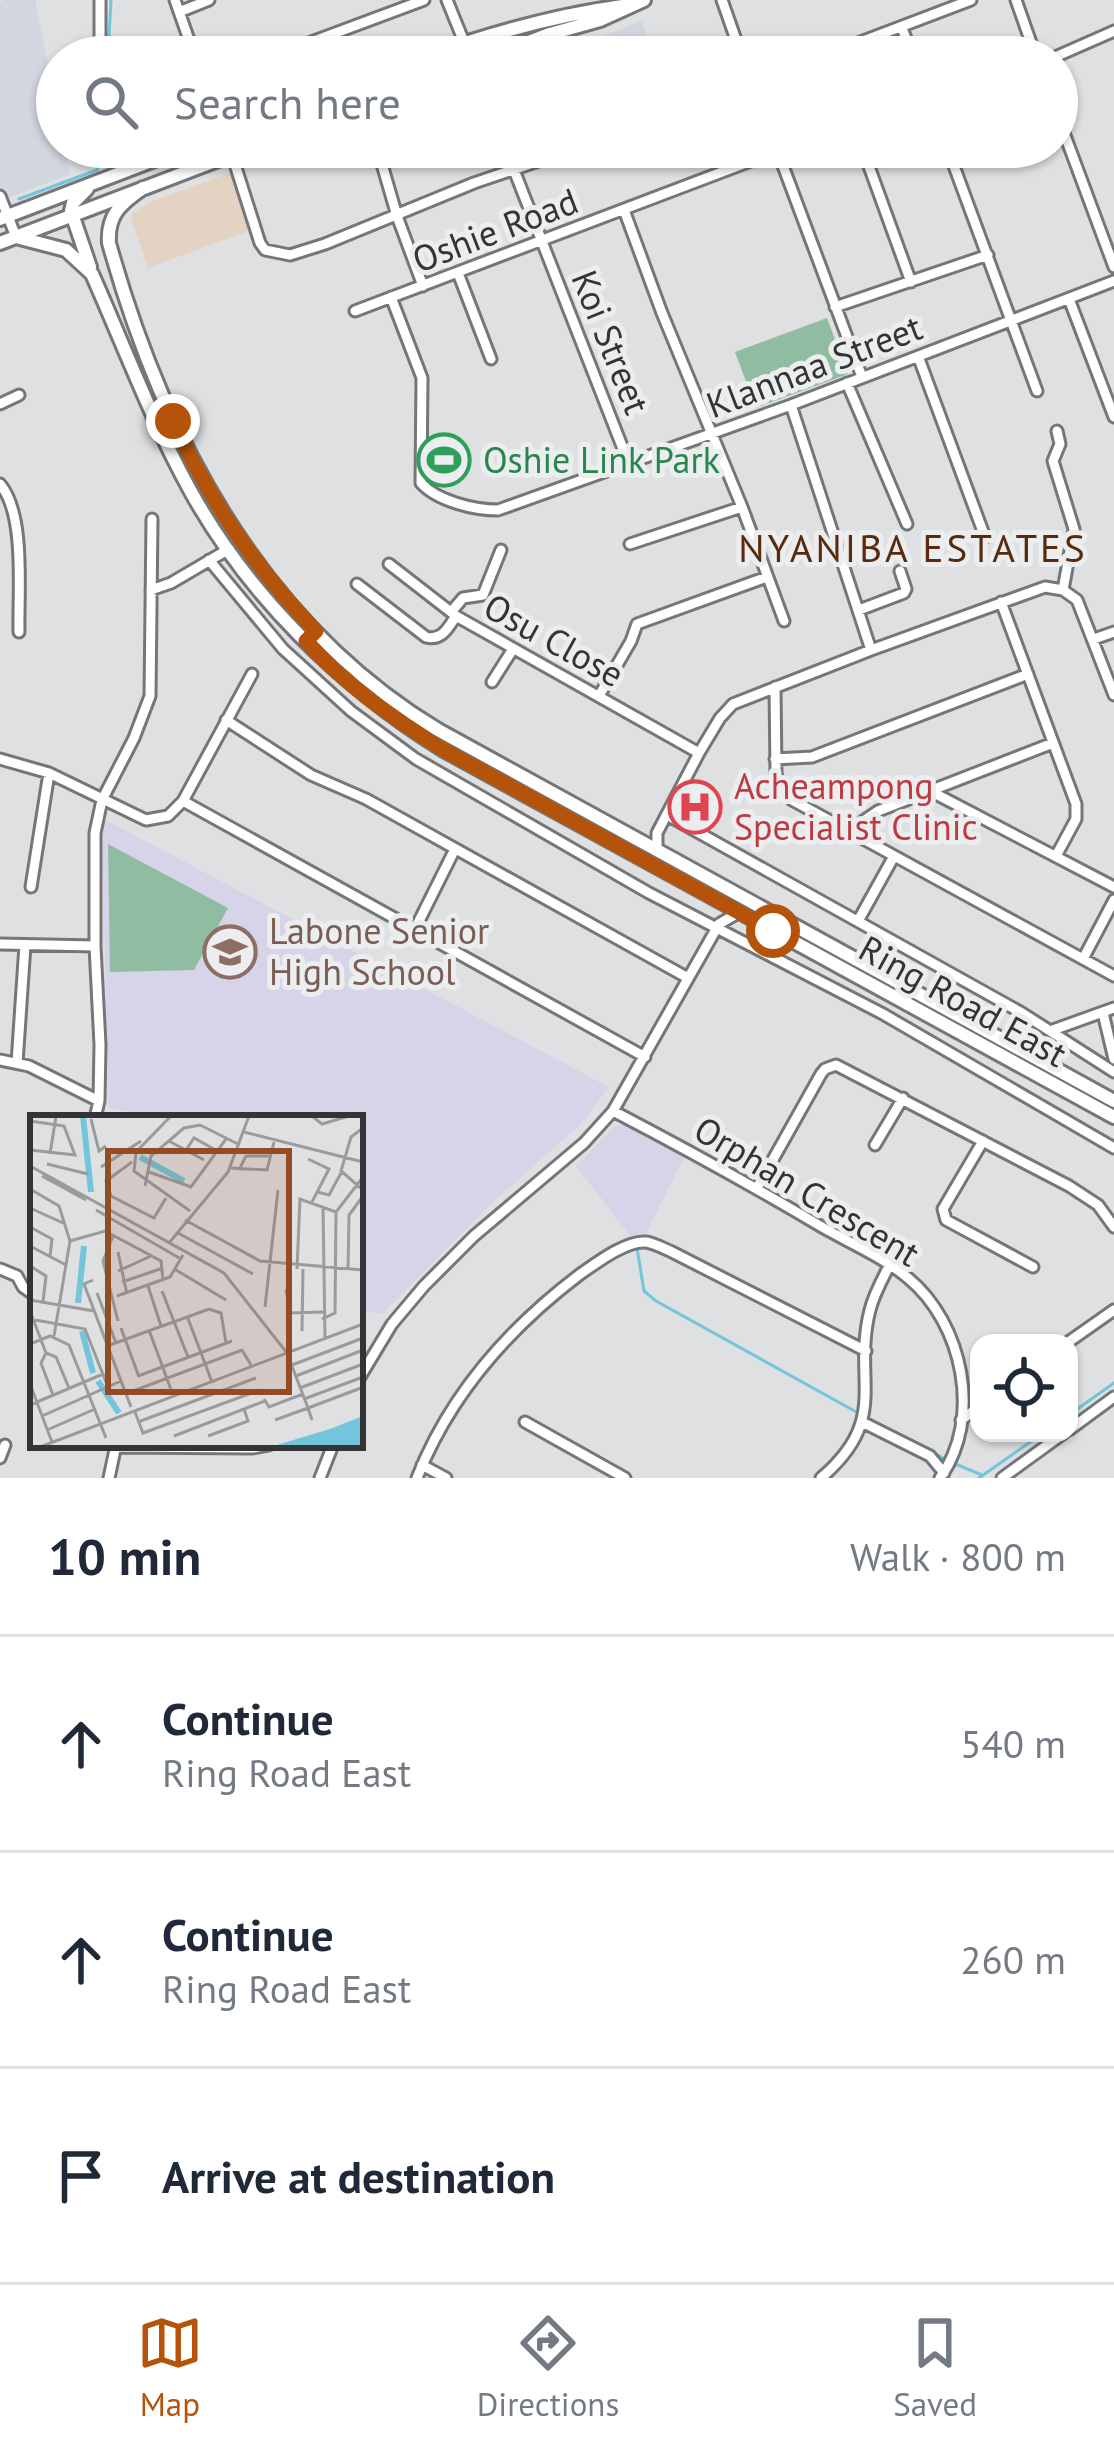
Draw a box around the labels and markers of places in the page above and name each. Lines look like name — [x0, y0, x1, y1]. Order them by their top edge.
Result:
sports icon: Oshie Link Park — [416, 432, 472, 488]
place label: Oshie Link Park — [483, 436, 720, 483]
place label: Acheampong Specialist Clinic — [734, 762, 978, 850]
hospital icon: Acheampong Specialist Clinic — [667, 779, 723, 835]
place label: Labone Senior High School — [269, 907, 489, 995]
school or university icon: Labone Senior High School — [202, 924, 258, 980]

